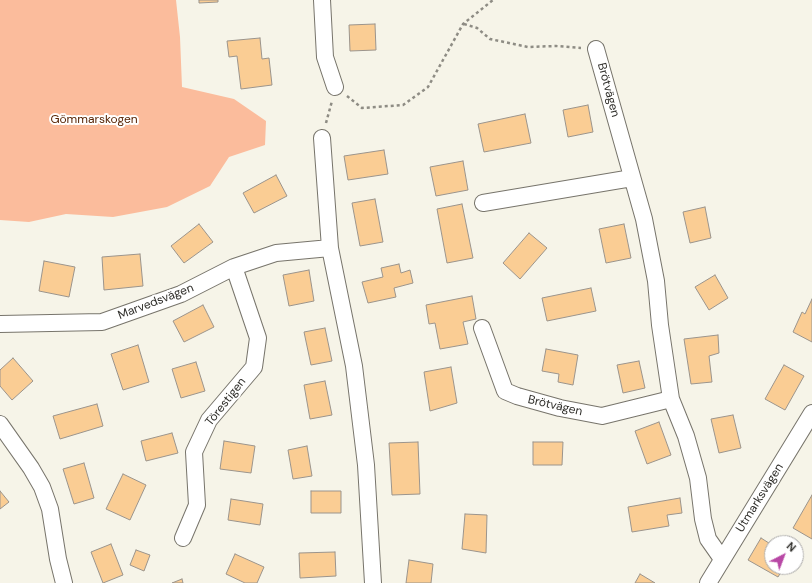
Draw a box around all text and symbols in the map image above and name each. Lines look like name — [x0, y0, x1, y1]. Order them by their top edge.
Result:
street label: Brötvägen — [594, 61, 622, 119]
park label: Gömmarskogen — [50, 113, 138, 127]
street label: Marvedsvägen — [116, 281, 196, 323]
street label: Törestigen — [203, 375, 249, 429]
street label: Brötvägen — [526, 393, 584, 419]
street label: Utmarksvägen — [733, 461, 787, 535]
north arrow — [764, 535, 804, 575]
text: N — [784, 539, 799, 555]

